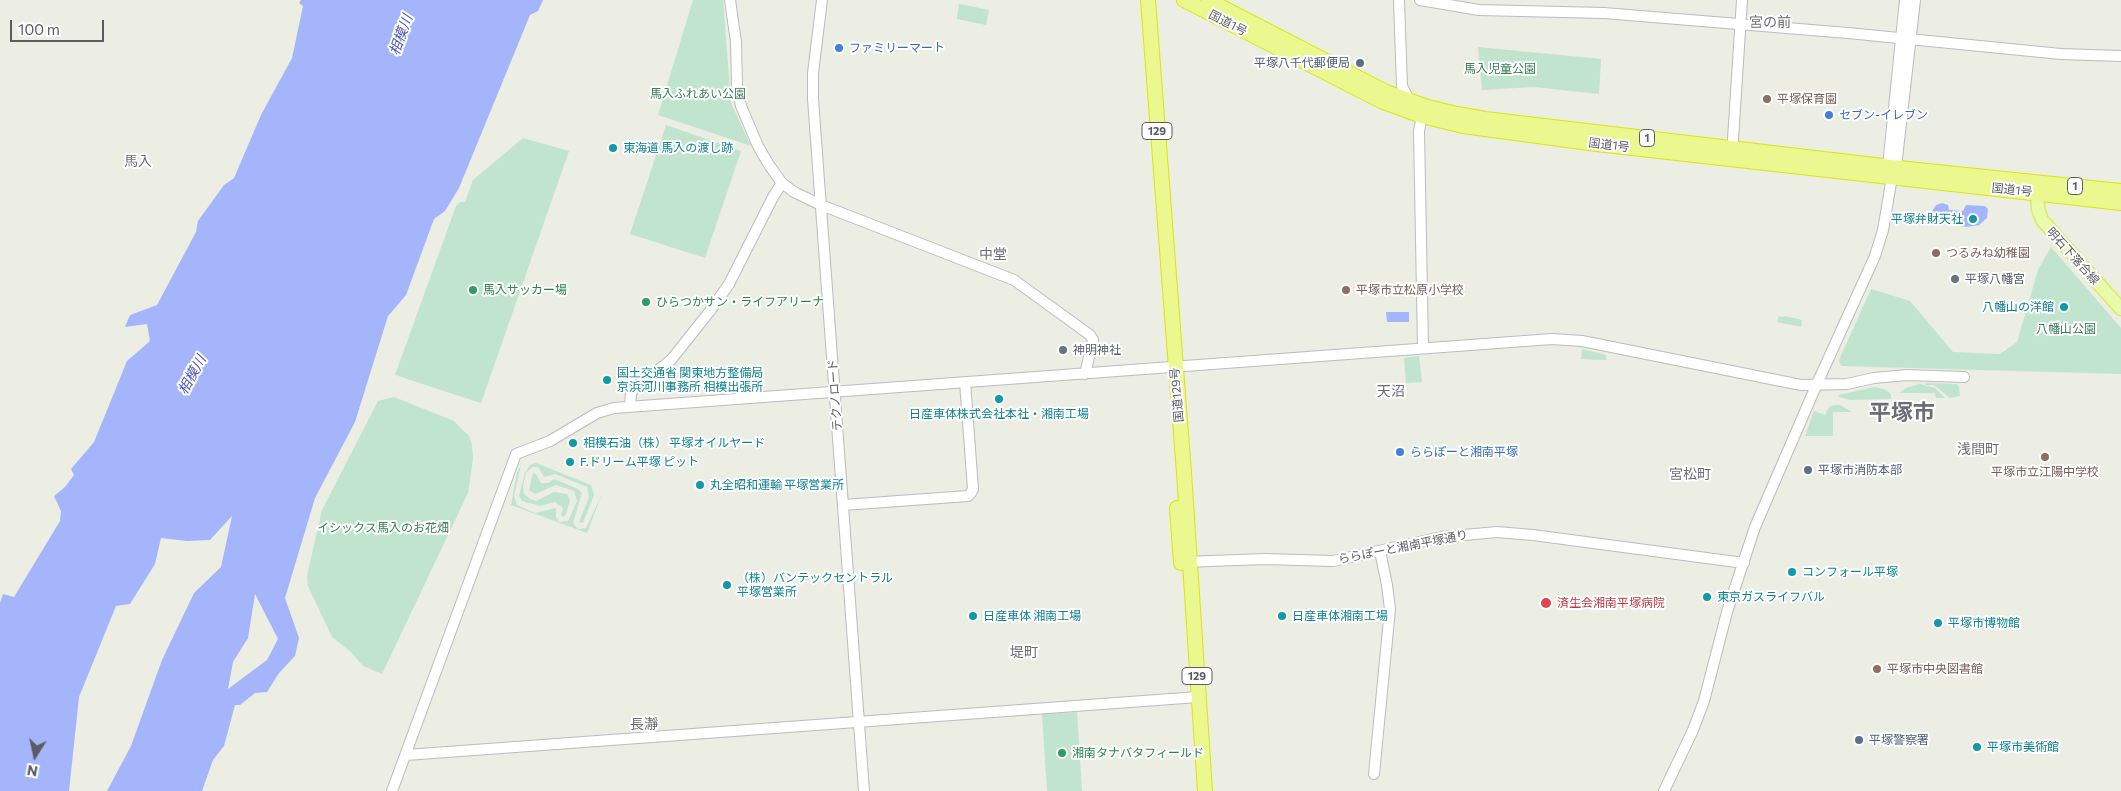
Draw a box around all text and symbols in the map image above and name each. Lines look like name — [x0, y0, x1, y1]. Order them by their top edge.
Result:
street label: 国道1号 — [1206, 7, 1250, 39]
scale bar — [12, 10, 106, 42]
water label: 相模川 — [386, 12, 416, 58]
district label: 宮の前 — [1749, 14, 1791, 30]
text: 100 m — [18, 20, 60, 38]
place label: ファミリーマート — [849, 41, 945, 55]
marker: ファミリーマート — [833, 42, 845, 54]
place label: 平塚八千代郵便局 — [1254, 56, 1350, 70]
marker: 平塚八千代郵便局 — [1354, 57, 1366, 69]
park label: 馬入児童公園 — [1464, 62, 1536, 76]
park label: 馬入ふれあい公園 — [650, 87, 746, 101]
place label: 平塚保育園 — [1777, 92, 1837, 106]
marker: 平塚保育園 — [1761, 93, 1773, 105]
place label: セブン-イレブン — [1839, 108, 1928, 122]
marker: セブン-イレブン — [1823, 109, 1835, 121]
road number: 129 — [1142, 122, 1172, 140]
road number: 1 — [1640, 130, 1654, 146]
street label: 国道1号 — [1588, 135, 1630, 155]
place label: 東海道 馬入の渡し跡 — [623, 141, 733, 155]
marker: 東海道 馬入の渡し跡 — [607, 142, 619, 154]
district label: 馬入 — [124, 153, 152, 169]
road number: 1 — [2068, 178, 2082, 195]
street label: 国道1号 — [1991, 181, 2033, 199]
place label: 平塚弁財天社 — [1891, 212, 1963, 226]
marker: 平塚弁財天社 — [1967, 213, 1979, 225]
street label: 明石下落合線 — [2044, 224, 2102, 288]
district label: 中堂 — [979, 246, 1007, 262]
place label: つるみね幼稚園 — [1946, 246, 2030, 260]
marker: つるみね幼稚園 — [1930, 247, 1942, 259]
place label: 平塚八幡宮 — [1965, 272, 2025, 286]
marker: 平塚八幡宮 — [1949, 273, 1961, 285]
place label: 馬入サッカー場 — [483, 283, 567, 297]
place label: 平塚市立松原小学校 — [1356, 283, 1464, 297]
marker: 馬入サッカー場 — [467, 284, 479, 296]
marker: 平塚市立松原小学校 — [1340, 284, 1352, 296]
place label: ひらつかサン・ライフアリーナ — [656, 295, 824, 309]
marker: ひらつかサン・ライフアリーナ — [640, 296, 652, 308]
place label: 八幡山の洋館 — [1982, 300, 2054, 314]
marker: 八幡山の洋館 — [2058, 301, 2070, 313]
park label: 八幡山公園 — [2036, 322, 2096, 336]
place label: 神明神社 — [1073, 343, 1121, 357]
marker: 神明神社 — [1057, 344, 1069, 356]
water label: 相模川 — [174, 353, 210, 397]
street label: テクノロード — [825, 359, 845, 431]
place label: 国土交通省 関東地方整備局 京浜河川事務所 相模出張所 — [617, 366, 763, 394]
street label: 国道129号 — [1167, 367, 1187, 423]
marker: 国土交通省 関東地方整備局 京浜河川事務所 相模出張所 — [601, 374, 613, 386]
district label: 天沼 — [1377, 383, 1405, 399]
marker: 日産車体株式会社本社・湘南工場 — [993, 393, 1005, 405]
district label: 平塚市 — [1869, 400, 1935, 426]
place label: 日産車体株式会社本社・湘南工場 — [909, 407, 1089, 421]
place label: 相模石油（株） 平塚オイルヤード — [583, 436, 765, 450]
marker: 相模石油（株） 平塚オイルヤード — [567, 437, 579, 449]
district label: 浅間町 — [1957, 441, 1999, 457]
place label: ららぽーと湘南平塚 — [1410, 445, 1518, 459]
marker: ららぽーと湘南平塚 — [1394, 446, 1406, 458]
marker: 平塚市立江陽中学校 — [2039, 451, 2051, 463]
place label: F.ドリーム平塚 ピット — [580, 455, 699, 469]
marker: F.ドリーム平塚 ピット — [564, 456, 576, 468]
place label: 平塚市消防本部 — [1818, 463, 1902, 477]
marker: 平塚市消防本部 — [1802, 464, 1814, 476]
place label: 平塚市立江陽中学校 — [1991, 465, 2099, 479]
district label: 宮松町 — [1669, 466, 1711, 482]
place label: 丸全昭和運輸 平塚営業所 — [710, 478, 844, 492]
marker: 丸全昭和運輸 平塚営業所 — [694, 479, 706, 491]
park label: イシックス馬入のお花畑 — [317, 521, 449, 535]
street label: ららぽーと湘南平塚通り — [1337, 527, 1469, 567]
place label: コンフォール平塚 — [1802, 565, 1898, 579]
marker: コンフォール平塚 — [1786, 566, 1798, 578]
place label: （株）バンテックセントラル 平塚営業所 — [737, 571, 893, 599]
marker: （株）バンテックセントラル 平塚営業所 — [721, 579, 733, 591]
place label: 東京ガスライフバル — [1717, 590, 1825, 604]
marker: 東京ガスライフバル — [1701, 591, 1713, 603]
marker: 済生会湘南平塚病院 — [1539, 596, 1553, 610]
place label: 済生会湘南平塚病院 — [1557, 596, 1665, 610]
place label: 日産車体 湘南工場 — [983, 609, 1081, 623]
place label: 日産車体湘南工場 — [1292, 609, 1388, 623]
marker: 日産車体 湘南工場 — [967, 610, 979, 622]
marker: 日産車体湘南工場 — [1276, 610, 1288, 622]
place label: 平塚市博物館 — [1948, 616, 2020, 630]
marker: 平塚市博物館 — [1932, 617, 1944, 629]
district label: 堤町 — [1010, 644, 1038, 660]
place label: 平塚市中央図書館 — [1887, 662, 1983, 676]
marker: 平塚市中央図書館 — [1871, 663, 1883, 675]
road number: 129 — [1182, 668, 1212, 684]
district label: 長瀞 — [630, 716, 658, 732]
north arrow — [10, 731, 60, 781]
place label: 平塚警察署 — [1869, 733, 1929, 747]
marker: 平塚警察署 — [1853, 734, 1865, 746]
place label: 平塚市美術館 — [1987, 740, 2059, 754]
marker: 平塚市美術館 — [1971, 741, 1983, 753]
place label: 湘南タナバタフィールド — [1072, 746, 1204, 760]
marker: 湘南タナバタフィールド — [1056, 747, 1068, 759]
text: N — [26, 762, 39, 781]

